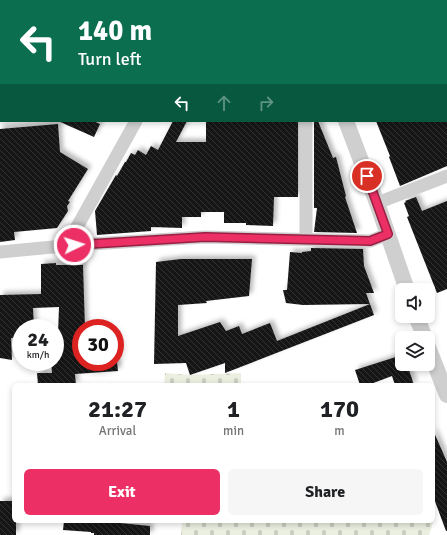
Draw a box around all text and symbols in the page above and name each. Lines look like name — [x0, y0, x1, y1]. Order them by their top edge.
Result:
text: 140 m — [78, 14, 152, 48]
icon: left — [12, 16, 64, 68]
text: Turn left — [78, 48, 141, 70]
icon: left — [171, 92, 193, 114]
icon: ahead — [213, 92, 235, 114]
icon: right — [255, 92, 277, 114]
pin — [350, 159, 384, 193]
icon: arrive — [356, 165, 378, 187]
position arrow — [53, 224, 95, 266]
map controls — [395, 283, 435, 371]
button: sound — [395, 283, 435, 323]
speed limit sign: 30 — [72, 319, 124, 371]
text: 24 — [27, 327, 49, 352]
button: layers — [395, 331, 435, 371]
text: km/h — [27, 349, 49, 361]
text: 21:27 — [88, 394, 147, 424]
text: 1 — [227, 394, 240, 424]
text: 170 — [320, 394, 359, 424]
text: Arrival — [99, 423, 136, 439]
text: min — [223, 423, 244, 439]
text: m — [334, 423, 345, 439]
button: Exit — [24, 469, 220, 515]
button: Share — [228, 469, 423, 515]

